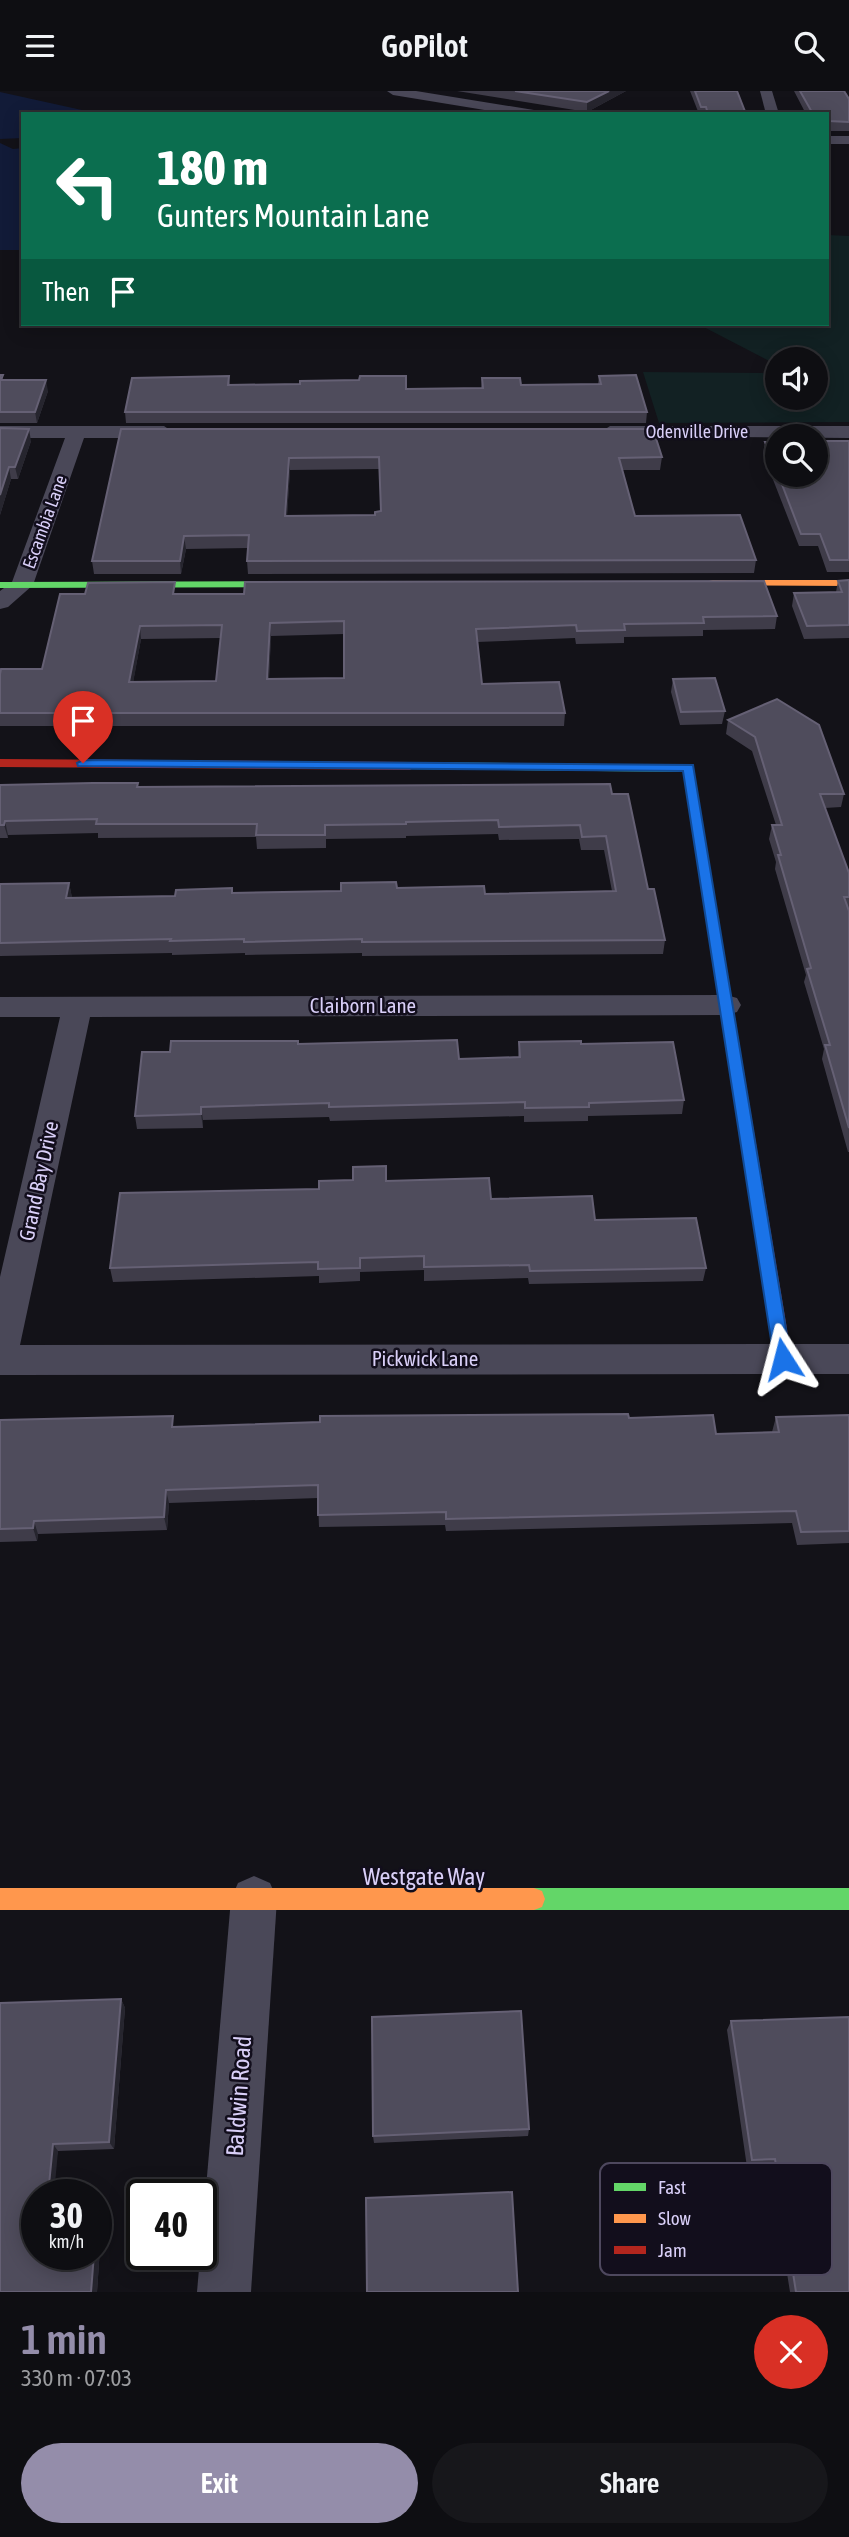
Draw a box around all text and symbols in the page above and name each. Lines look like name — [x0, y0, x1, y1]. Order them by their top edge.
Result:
icon: menu — [21, 27, 59, 65]
text: GoPilot — [381, 27, 468, 64]
icon: search — [790, 27, 828, 65]
text: 180 m — [157, 139, 268, 195]
icon: left — [42, 140, 133, 231]
text: Gunters Mountain Lane — [157, 197, 430, 234]
icon: arrive — [104, 273, 142, 311]
text: Then — [42, 277, 90, 307]
map controls — [765, 347, 828, 487]
button: sound — [765, 347, 828, 410]
street label: Odenville Drive — [646, 421, 748, 442]
button: search — [765, 424, 828, 487]
street label: Escambia Lane — [18, 472, 71, 571]
pin — [53, 691, 113, 763]
icon: arrive — [64, 702, 102, 740]
street label: Claiborn Lane — [310, 993, 416, 1017]
street label: Grand Bay Drive — [14, 1119, 62, 1243]
position arrow — [746, 1322, 820, 1396]
street label: Pickwick Lane — [372, 1346, 478, 1370]
street label: Westgate Way — [363, 1863, 485, 1890]
street label: Baldwin Road — [221, 2035, 256, 2157]
legend — [600, 2163, 832, 2275]
text: Fast — [658, 2176, 686, 2198]
speed limit sign: 40 — [126, 2179, 217, 2270]
text: 30 — [50, 2195, 83, 2235]
text: Slow — [658, 2207, 692, 2229]
text: km/h — [49, 2231, 84, 2252]
text: Jam — [658, 2239, 687, 2261]
text: 1 min — [21, 2315, 107, 2363]
button: close — [754, 2315, 828, 2389]
text: 330 m · 07:03 — [21, 2365, 132, 2391]
button: Exit — [21, 2443, 418, 2523]
button: Share — [432, 2443, 828, 2523]

